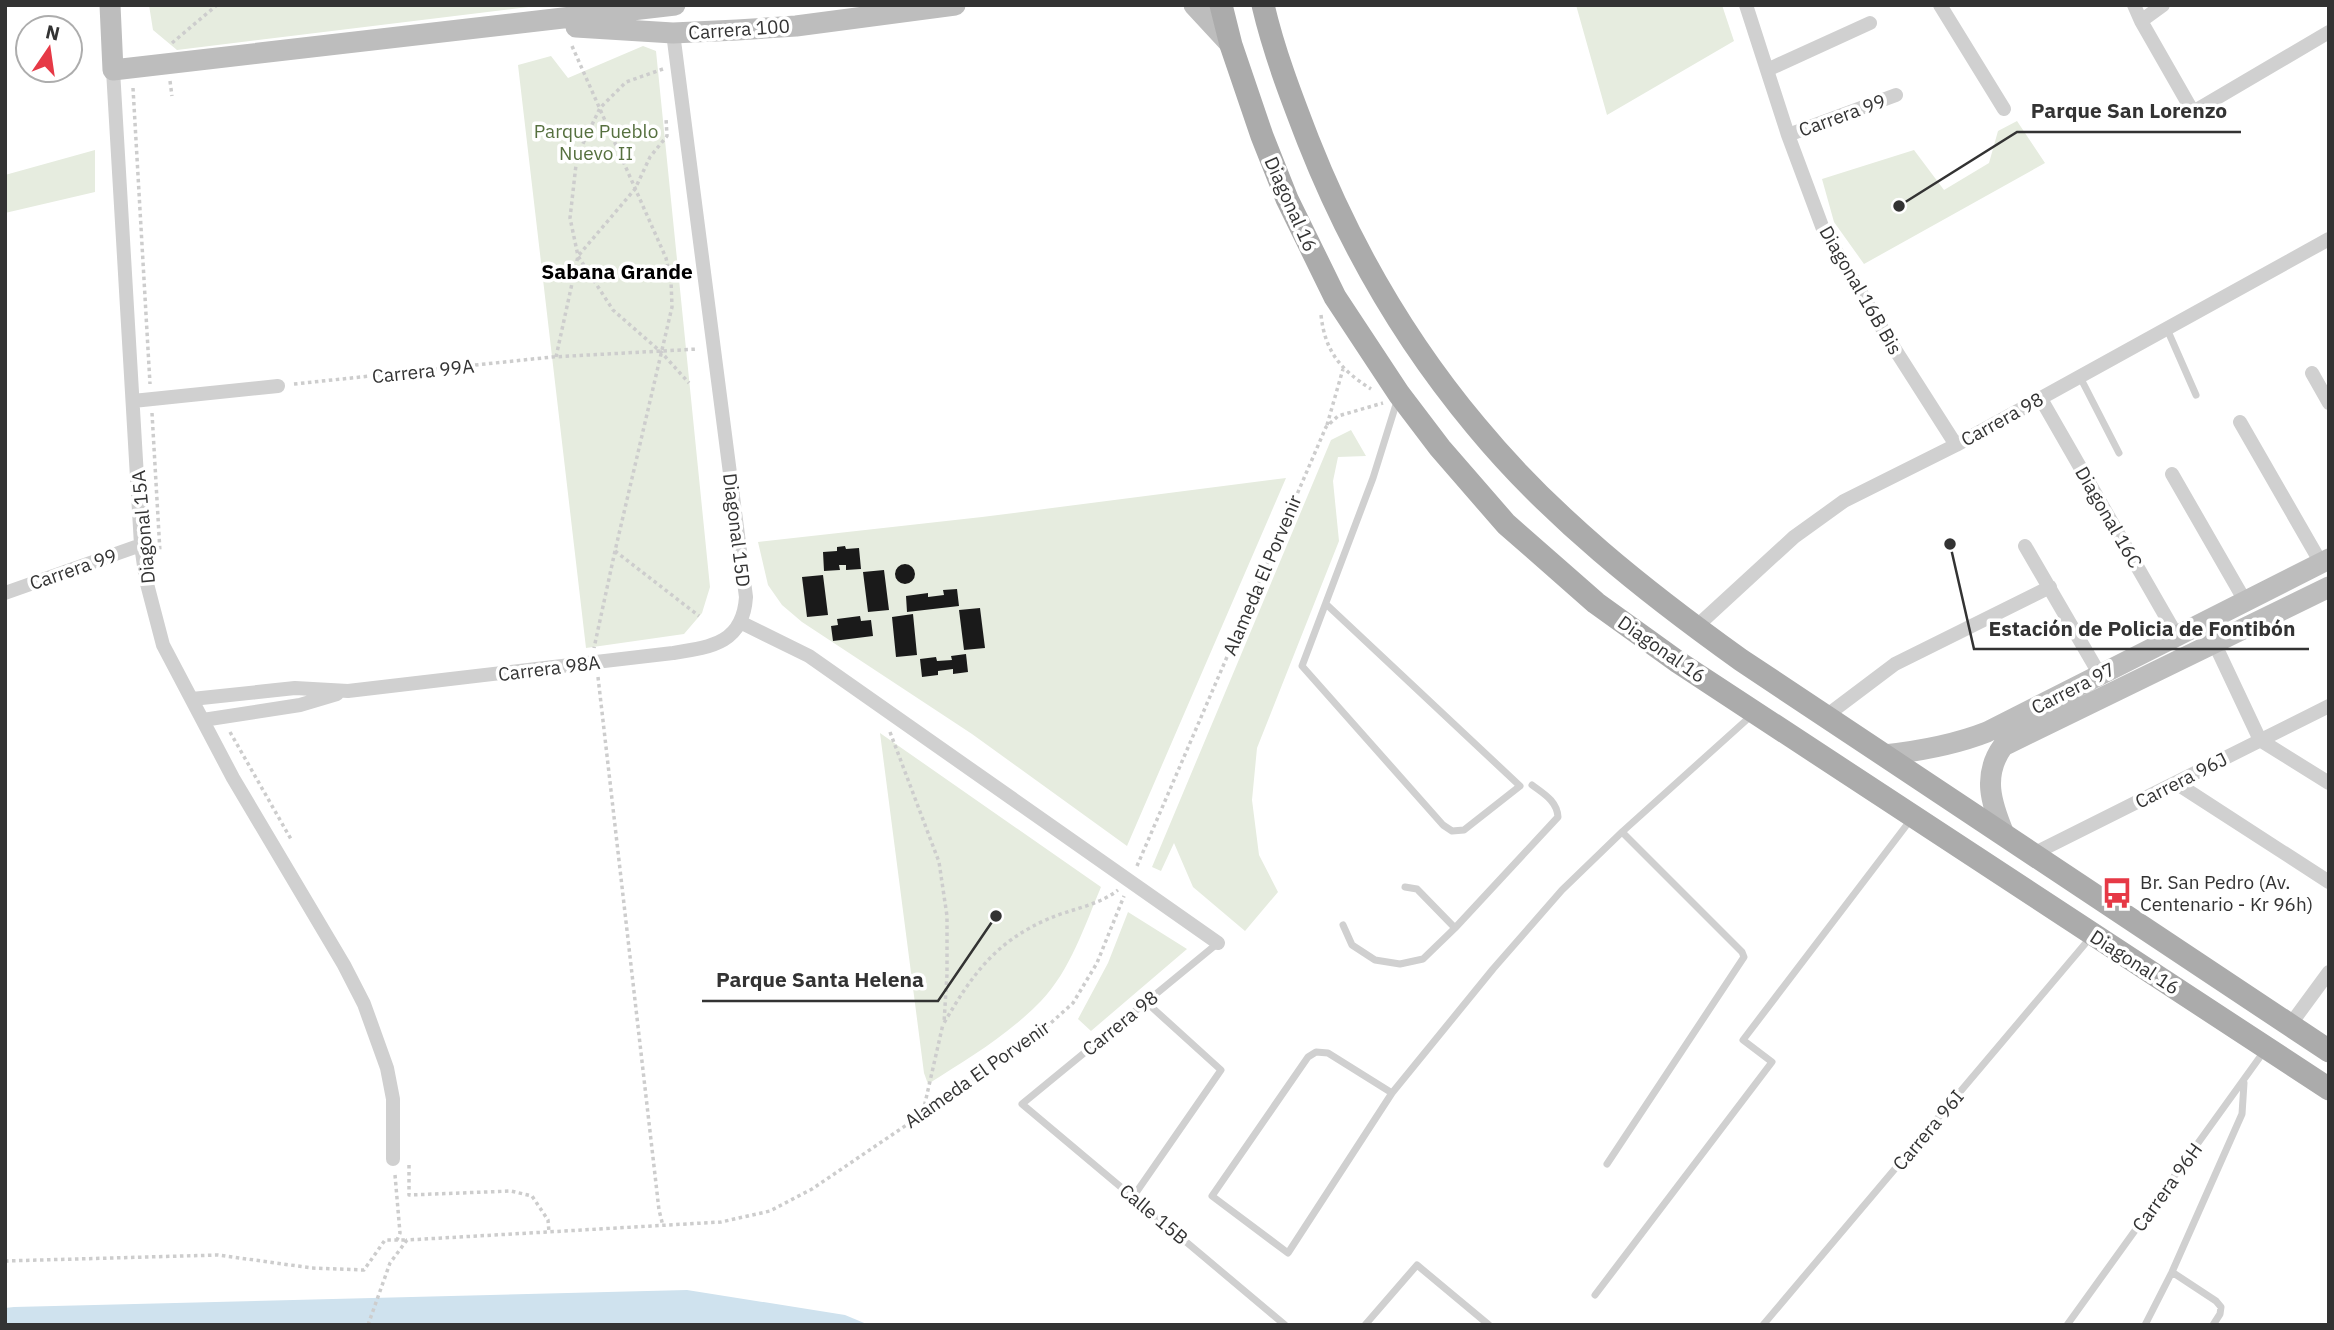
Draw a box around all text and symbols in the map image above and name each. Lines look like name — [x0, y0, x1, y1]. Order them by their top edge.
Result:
street label: Carrera 100 — [687, 13, 791, 45]
north arrow — [14, 14, 84, 84]
text: N — [43, 19, 62, 46]
street label: Carrera 99 — [1795, 88, 1889, 142]
callout: Parque San Lorenzo — [2017, 90, 2241, 132]
text: Parque San Lorenzo — [2031, 96, 2227, 124]
park label: Parque Pueblo Nuevo II — [534, 119, 658, 165]
street label: Diagonal 16 — [1259, 153, 1323, 255]
street label: Diagonal 16B Bis — [1814, 221, 1908, 359]
district label: Sabana Grande — [541, 257, 693, 285]
street label: Carrera 99A — [371, 354, 475, 388]
street label: Carrera 98 — [1957, 387, 2047, 451]
street label: Diagonal 16C — [2070, 462, 2148, 572]
street label: Diagonal 15A — [126, 469, 160, 585]
street label: Diagonal 15D — [718, 472, 756, 588]
street label: Alameda El Porvenir — [1217, 491, 1307, 659]
street label: Carrera 99 — [26, 543, 120, 595]
callout: Estación de Policia de Fontibón — [1974, 607, 2309, 649]
street label: Diagonal 16 — [1614, 610, 1710, 688]
text: Estación de Policia de Fontibón — [1989, 614, 2295, 642]
street label: Carrera 98A — [497, 650, 601, 686]
street label: Carrera 97 — [2027, 657, 2119, 719]
street label: Carrera 96J — [2131, 747, 2231, 813]
place label: Br. San Pedro (Av. Centenario - Kr 96h) — [2140, 870, 2313, 916]
bus stop icon: Br. San Pedro (Av. Centenario - Kr 96h) — [2100, 876, 2134, 910]
street label: Diagonal 16 — [2086, 924, 2184, 1000]
callout: Parque Santa Helena — [702, 959, 938, 1001]
text: Parque Santa Helena — [716, 965, 924, 993]
street label: Carrera 98 — [1077, 985, 1163, 1061]
street label: Alameda El Porvenir — [900, 1015, 1054, 1133]
street label: Carrera 96I — [1887, 1085, 1969, 1175]
street label: Carrera 96H — [2127, 1138, 2207, 1236]
street label: Calle 15B — [1115, 1178, 1193, 1250]

